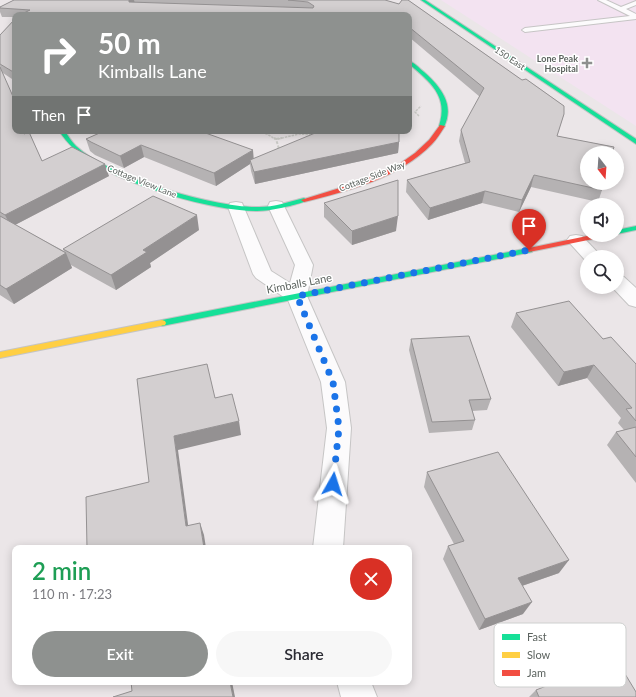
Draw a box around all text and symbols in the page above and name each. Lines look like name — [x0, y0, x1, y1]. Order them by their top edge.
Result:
text: 50 m — [98, 26, 161, 60]
icon: right — [32, 28, 84, 80]
street label: 150 East — [493, 44, 528, 73]
place label: Lone Peak Hospital — [537, 53, 578, 74]
marker: Lone Peak Hospital — [581, 57, 593, 69]
text: Kimballs Lane — [98, 60, 207, 82]
icon: arrive — [73, 104, 95, 126]
text: Then — [32, 106, 65, 124]
north arrow — [580, 146, 624, 190]
map controls — [580, 146, 624, 294]
street label: Cottage Side Way — [337, 158, 407, 194]
street label: Cottage View Lane — [106, 162, 179, 200]
button: sound — [580, 198, 624, 242]
pin — [512, 209, 546, 250]
icon: arrive — [518, 215, 540, 237]
button: search — [580, 250, 624, 294]
street label: Kimballs Lane — [265, 270, 333, 296]
position arrow — [312, 463, 354, 505]
text: 2 min — [32, 556, 91, 585]
button: close — [350, 558, 392, 600]
text: 110 m · 17:23 — [32, 586, 112, 602]
legend — [494, 623, 626, 687]
text: Fast — [527, 630, 547, 643]
button: Exit — [32, 631, 208, 677]
button: Share — [216, 631, 392, 677]
text: Slow — [527, 648, 551, 661]
text: Jam — [527, 666, 546, 679]

